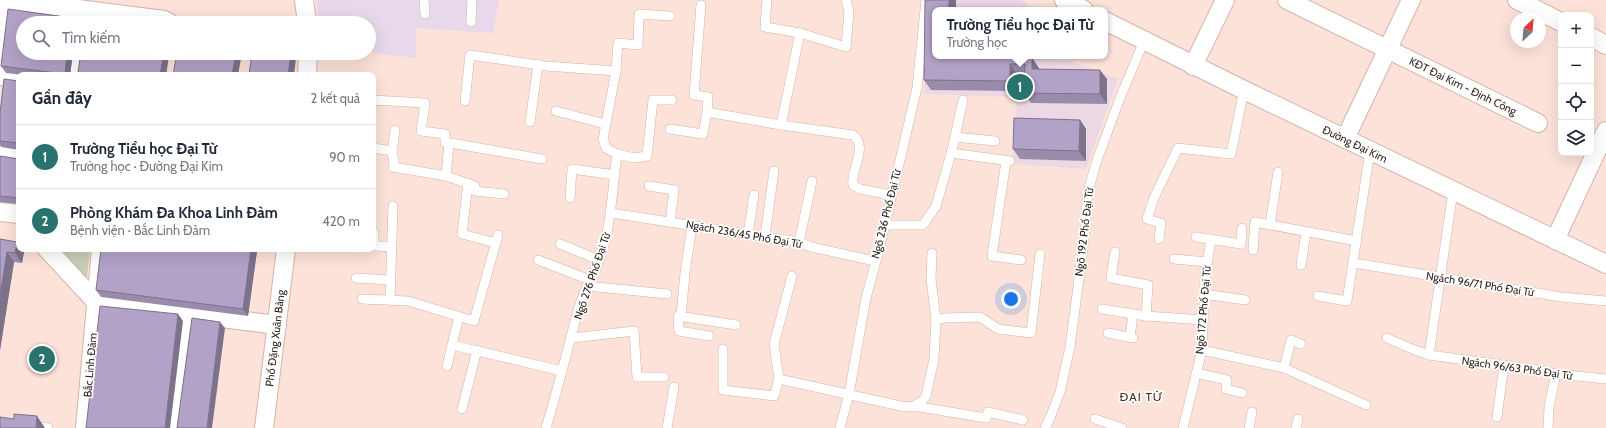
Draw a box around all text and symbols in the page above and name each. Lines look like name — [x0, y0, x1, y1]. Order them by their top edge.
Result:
popup — [932, 7, 1108, 59]
north arrow — [1510, 12, 1546, 48]
map controls — [1558, 12, 1594, 156]
button: + — [1558, 12, 1594, 48]
search box — [16, 16, 376, 60]
text: Trường Tiểu học Đại Từ — [947, 16, 1093, 34]
icon: search — [30, 27, 52, 49]
text: Tìm kiếm — [62, 29, 120, 47]
text: Trường học — [947, 34, 1007, 50]
button: − — [1558, 48, 1594, 84]
street label: KĐT Đại Kim - Định Công — [1407, 54, 1520, 118]
pin: 1 — [1007, 72, 1033, 102]
button: locate — [1558, 84, 1594, 120]
text: Gần đây — [32, 88, 92, 108]
text: 2 kết quả — [310, 90, 360, 106]
button: layers — [1558, 120, 1594, 156]
street label: Đường Đại Kim — [1320, 122, 1390, 166]
text: Trường Tiểu học Đại Từ — [70, 140, 217, 158]
text: 1 — [43, 149, 47, 165]
text: 90 m — [329, 149, 360, 165]
text: Trường học · Đường Đại Kim — [70, 158, 223, 174]
street label: Ngõ 236 Phố Đại Từ — [868, 167, 904, 260]
street label: Ngõ 192 Phố Đại Từ — [1072, 186, 1097, 277]
text: Phòng Khám Đa Khoa Linh Đàm — [70, 204, 278, 222]
text: 2 — [42, 213, 48, 229]
text: 420 m — [322, 213, 360, 229]
street label: Ngách 236/45 Phố Đại Từ — [685, 217, 804, 251]
text: Bệnh viện · Bắc Linh Đàm — [70, 222, 210, 238]
street label: Ngõ 276 Phố Đại Từ — [571, 230, 614, 321]
street label: Ngõ 172 Phố Đại Từ — [1192, 264, 1214, 355]
street label: Ngách 96/71 Phố Đại Từ — [1425, 269, 1536, 300]
street label: Phố Đặng Xuân Bảng — [262, 288, 288, 387]
your location — [1001, 289, 1021, 309]
street label: Bắc Linh Đàm — [80, 332, 100, 398]
pin: 2 — [29, 344, 55, 374]
street label: Ngách 96/63 Phố Đại Từ — [1461, 353, 1574, 383]
district label: ĐẠI TỪ — [1120, 389, 1163, 404]

